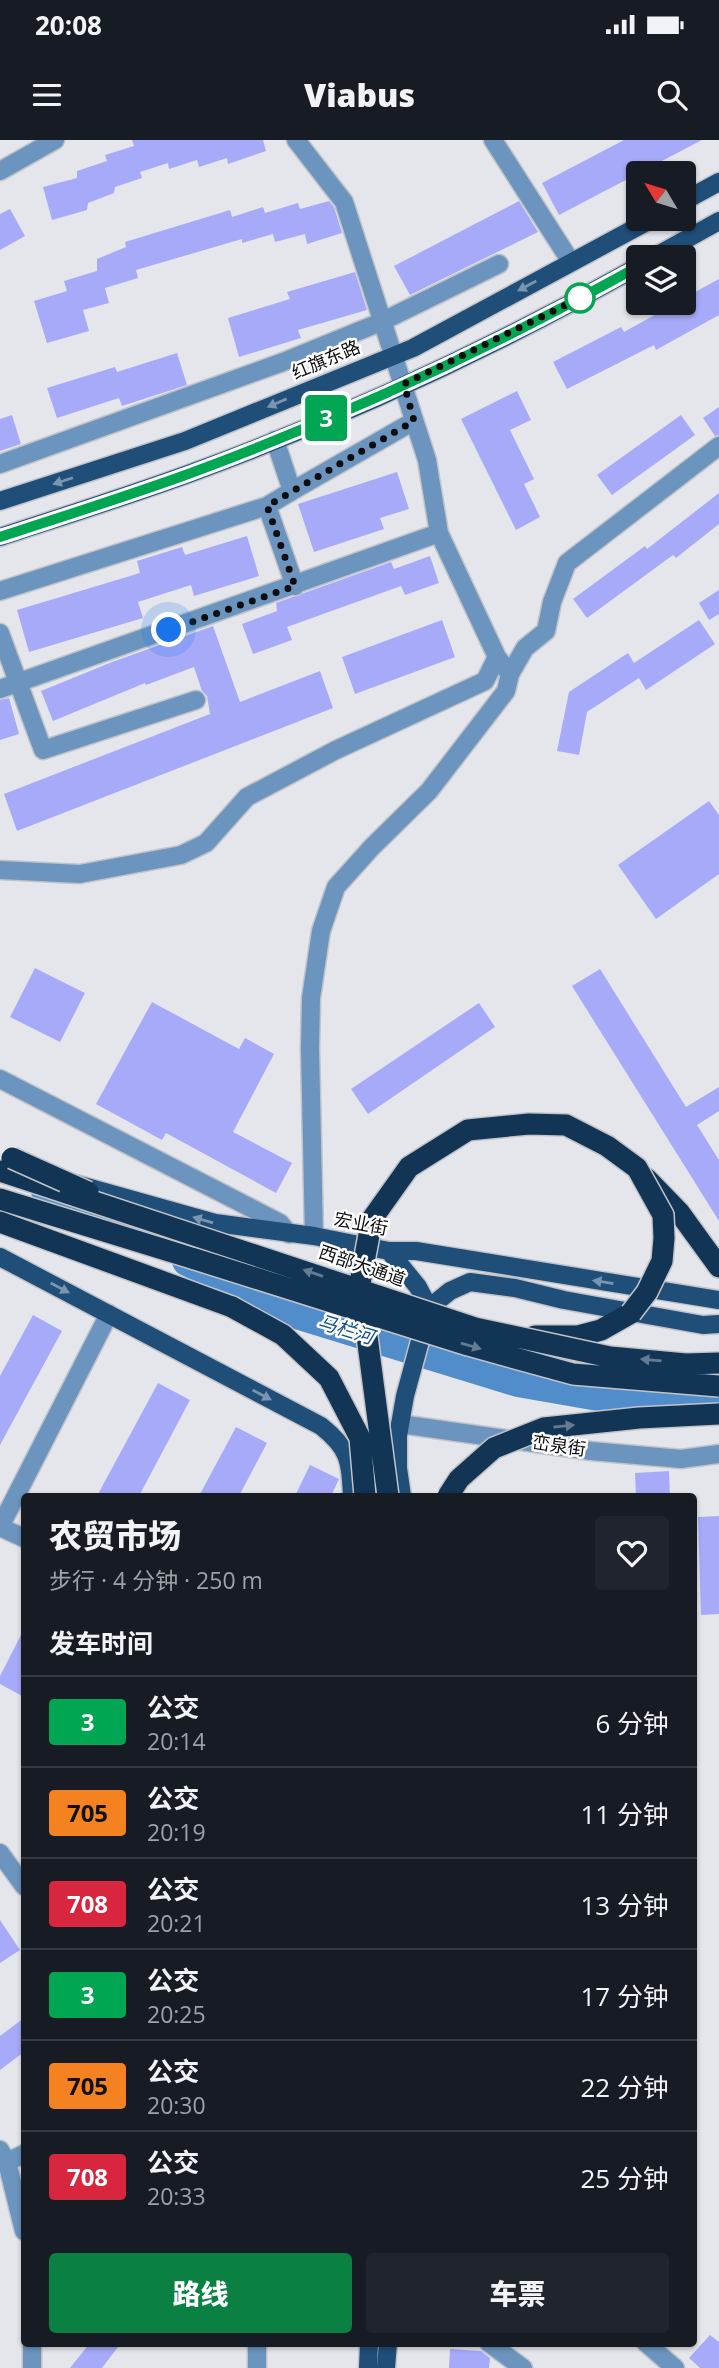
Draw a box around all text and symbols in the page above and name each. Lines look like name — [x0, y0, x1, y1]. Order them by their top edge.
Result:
text: 20:08 — [35, 7, 102, 43]
text: Viabus — [304, 73, 415, 116]
icon: menu — [28, 76, 66, 114]
icon: search — [653, 76, 691, 114]
north arrow — [626, 161, 696, 231]
map controls — [626, 161, 696, 315]
button: layers — [626, 245, 696, 315]
one-way arrow — [517, 280, 537, 292]
unlabelled marker — [565, 283, 595, 313]
street label: 红旗东路 — [288, 334, 363, 384]
line badge: 3 — [303, 395, 349, 441]
one-way arrow — [267, 397, 287, 409]
text: 3 — [319, 401, 333, 434]
one-way arrow — [53, 476, 74, 487]
your location — [151, 612, 186, 647]
street label: 宏业街 — [332, 1206, 390, 1240]
one-way arrow — [192, 1214, 213, 1224]
street label: 西部大通道 — [316, 1239, 409, 1291]
one-way arrow — [302, 1267, 323, 1278]
one-way arrow — [592, 1276, 614, 1287]
one-way arrow — [51, 1282, 71, 1294]
water label: 马栏河 — [315, 1308, 381, 1351]
one-way arrow — [460, 1341, 481, 1351]
one-way arrow — [640, 1355, 662, 1366]
one-way arrow — [252, 1388, 272, 1400]
one-way arrow — [554, 1420, 576, 1431]
street label: 峦泉街 — [531, 1429, 588, 1461]
text: 农贸市场 — [49, 1513, 181, 1558]
button: heart — [595, 1516, 669, 1590]
text: 步行 · 4 分钟 · 250 m — [49, 1564, 263, 1596]
text: 发车时间 — [49, 1625, 153, 1661]
text: 公交 — [147, 1689, 199, 1725]
text: 3 — [81, 1705, 94, 1738]
text: 6 分钟 — [595, 1705, 669, 1741]
text: 20:14 — [147, 1725, 206, 1757]
text: 公交 — [147, 1780, 199, 1816]
text: 705 — [67, 1796, 108, 1829]
text: 11 分钟 — [581, 1796, 669, 1832]
text: 20:19 — [147, 1816, 206, 1848]
text: 公交 — [147, 1871, 199, 1907]
text: 708 — [67, 1887, 108, 1920]
text: 13 分钟 — [581, 1887, 669, 1923]
text: 20:21 — [147, 1907, 206, 1939]
text: 公交 — [147, 1962, 199, 1998]
text: 3 — [81, 1978, 94, 2011]
text: 17 分钟 — [581, 1978, 669, 2014]
text: 20:25 — [147, 1998, 206, 2030]
text: 公交 — [147, 2053, 199, 2089]
text: 705 — [67, 2069, 108, 2102]
text: 22 分钟 — [581, 2069, 669, 2105]
text: 20:30 — [147, 2089, 206, 2121]
text: 公交 — [147, 2144, 199, 2180]
text: 708 — [67, 2160, 108, 2193]
text: 25 分钟 — [581, 2160, 669, 2196]
text: 20:33 — [147, 2180, 206, 2212]
button: 路线 — [49, 2253, 352, 2333]
button: 车票 — [366, 2253, 669, 2333]

